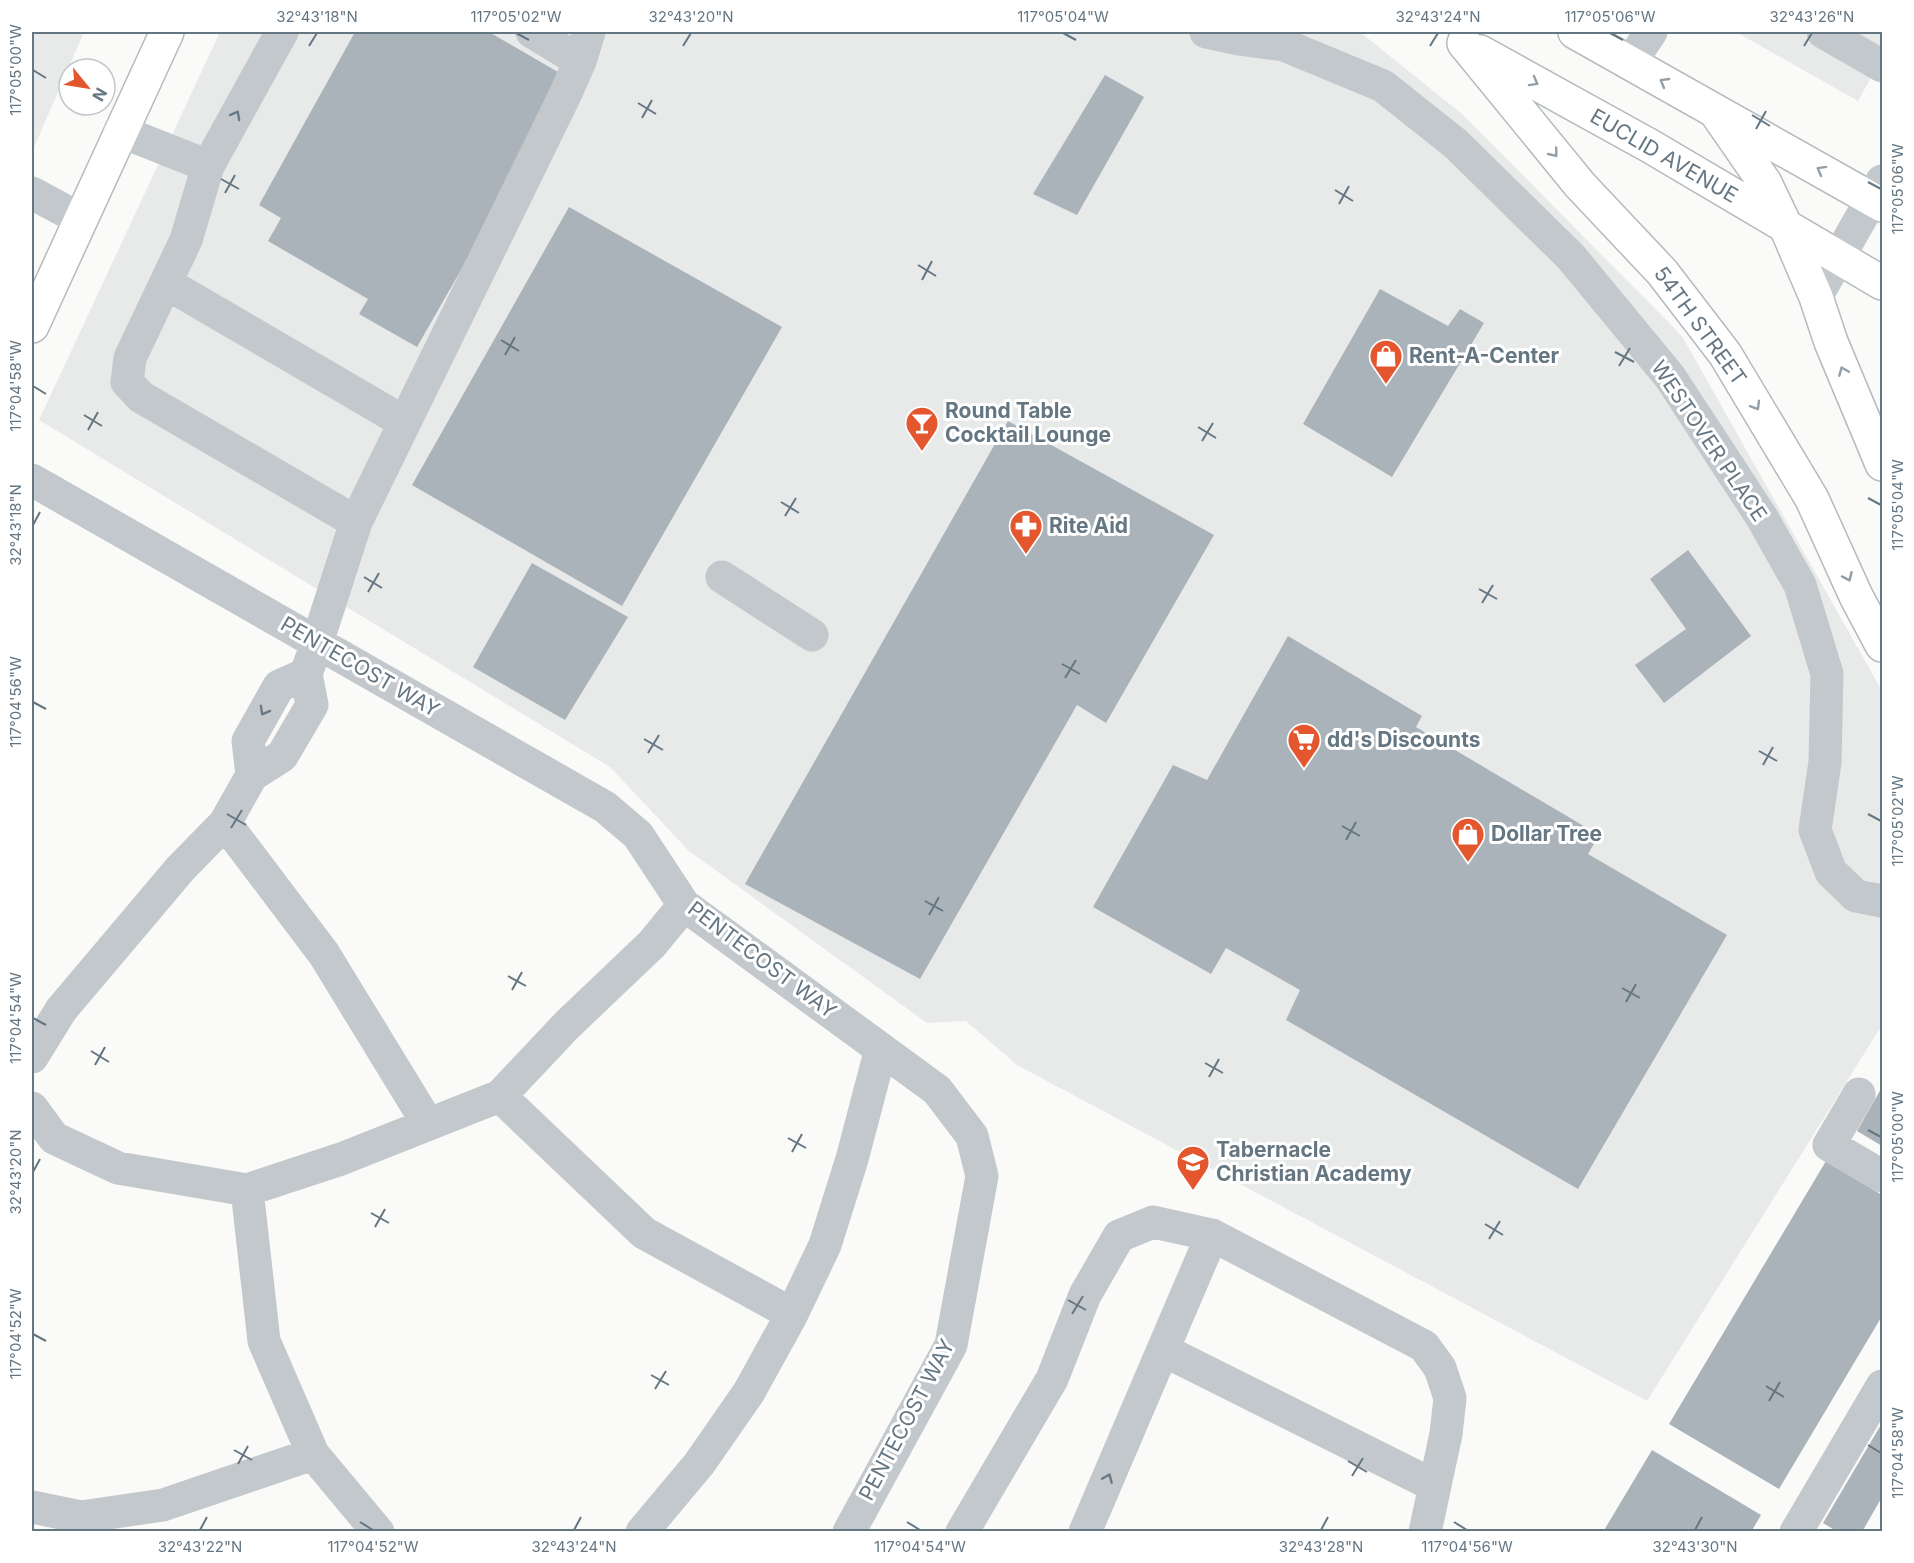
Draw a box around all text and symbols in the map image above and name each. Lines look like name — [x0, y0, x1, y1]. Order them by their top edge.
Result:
text: 32°43'18"N — [276, 7, 358, 26]
text: 117°05'02"W — [471, 7, 562, 26]
text: 32°43'20"N — [649, 7, 733, 26]
text: 117°05'04"W — [1017, 7, 1109, 26]
text: 32°43'24"N — [1396, 7, 1480, 26]
text: 117°05'06"W — [1564, 7, 1656, 26]
text: 32°43'26"N — [1770, 7, 1854, 26]
text: 117°05'00"W — [6, 24, 25, 116]
north arrow — [57, 57, 117, 117]
one-way arrow — [1527, 75, 1538, 86]
one-way arrow — [1660, 78, 1670, 90]
text: N — [88, 84, 112, 105]
street label: EUCLID AVENUE — [1586, 103, 1743, 208]
one-way arrow — [229, 110, 241, 121]
text: 117°05'06"W — [1888, 143, 1907, 235]
one-way arrow — [1547, 146, 1558, 157]
one-way arrow — [1817, 166, 1827, 177]
street label: 54TH STREET — [1649, 261, 1752, 390]
shop icon: Rent-A-Center — [1368, 338, 1404, 385]
text: 117°04'58"W — [6, 340, 25, 432]
place label: Rent-A-Center — [1409, 343, 1559, 368]
street label: WESTOVER PLACE — [1646, 356, 1773, 526]
one-way arrow — [1838, 367, 1850, 378]
place label: Round Table Cocktail Lounge — [945, 398, 1111, 447]
one-way arrow — [1749, 400, 1760, 410]
bar icon: Round Table Cocktail Lounge — [904, 405, 940, 452]
text: 117°05'04"W — [1888, 459, 1907, 551]
text: 32°43'18"N — [6, 484, 25, 566]
pharmacy icon: Rite Aid — [1008, 508, 1044, 555]
place label: Rite Aid — [1049, 513, 1128, 538]
one-way arrow — [1840, 571, 1852, 582]
street label: PENTECOST WAY — [276, 611, 444, 722]
text: 117°04'56"W — [6, 656, 25, 748]
one-way arrow — [260, 705, 272, 715]
supermarket icon: dd's Discounts — [1286, 722, 1322, 769]
place label: dd's Discounts — [1327, 727, 1480, 752]
text: 117°05'02"W — [1888, 775, 1907, 866]
shop icon: Dollar Tree — [1450, 816, 1486, 863]
place label: Dollar Tree — [1491, 821, 1602, 846]
street label: PENTECOST WAY — [683, 896, 841, 1023]
text: 117°04'54"W — [6, 972, 25, 1064]
text: 117°05'00"W — [1888, 1091, 1907, 1183]
text: 32°43'20"N — [6, 1130, 25, 1214]
place label: Tabernacle Christian Academy — [1216, 1137, 1412, 1186]
school or university icon: Tabernacle Christian Academy — [1175, 1144, 1211, 1191]
text: 117°04'52"W — [6, 1288, 25, 1380]
street label: PENTECOST WAY — [853, 1335, 960, 1505]
text: 117°04'58"W — [1888, 1407, 1907, 1499]
one-way arrow — [1101, 1473, 1113, 1484]
text: 32°43'22"N — [158, 1537, 242, 1556]
text: 117°04'52"W — [327, 1537, 419, 1556]
text: 32°43'24"N — [532, 1537, 616, 1556]
text: 117°04'54"W — [874, 1537, 966, 1556]
text: 32°43'28"N — [1279, 1537, 1363, 1556]
text: 117°04'56"W — [1421, 1537, 1513, 1556]
text: 32°43'30"N — [1652, 1537, 1738, 1556]

